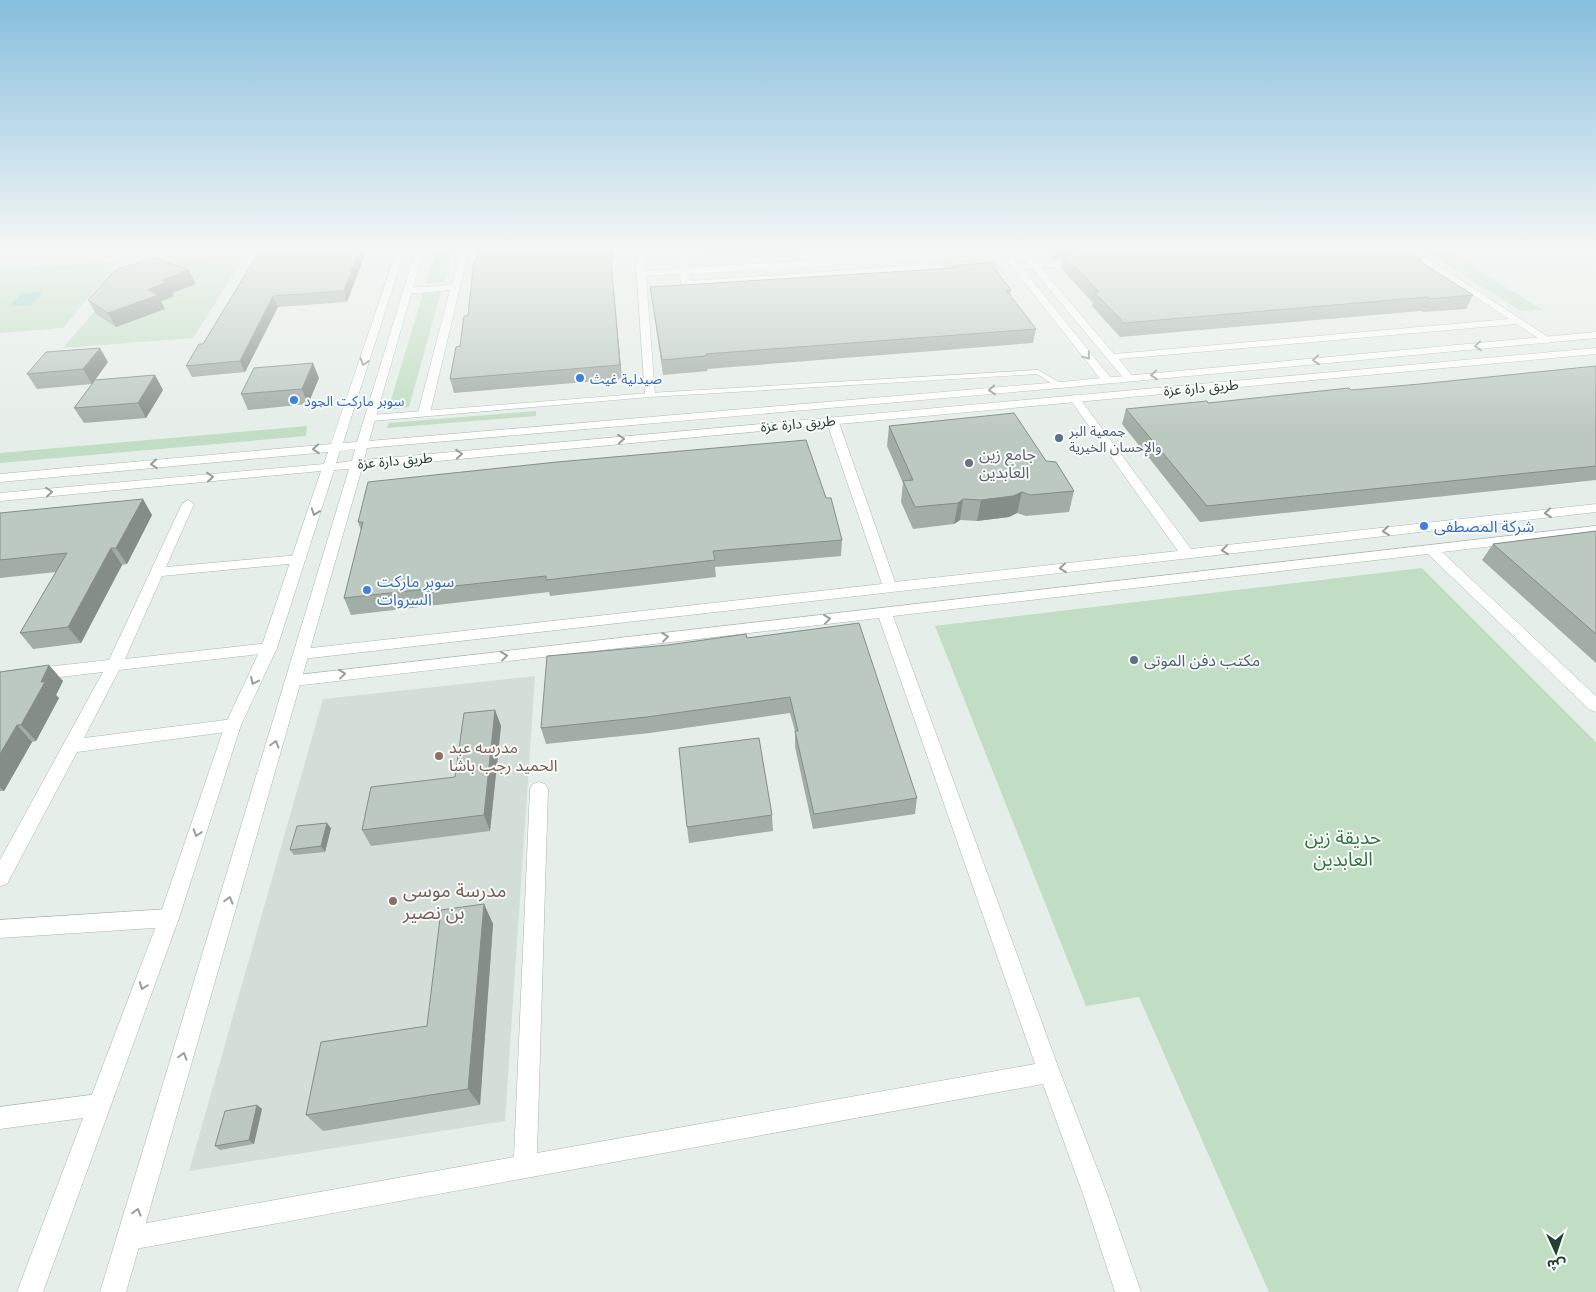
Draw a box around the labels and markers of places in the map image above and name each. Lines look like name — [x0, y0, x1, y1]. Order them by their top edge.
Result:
place label: صيدلية غيث — [590, 369, 663, 388]
marker: صيدلية غيث — [574, 372, 586, 384]
place label: سوبر ماركت الجود — [304, 391, 404, 410]
marker: سوبر ماركت الجود — [288, 394, 300, 406]
place label: جمعية البر والإحسان الخيرية — [1068, 421, 1161, 457]
marker: جمعية البر والإحسان الخيرية — [1053, 432, 1065, 444]
place label: جامع زين العابدين — [979, 443, 1036, 483]
marker: جامع زين العابدين — [963, 457, 975, 469]
place label: شركة المصطفى — [1434, 515, 1534, 537]
marker: شركة المصطفى — [1418, 520, 1430, 532]
place label: سوبر ماركت السروات — [377, 570, 454, 610]
marker: سوبر ماركت السروات — [361, 584, 373, 596]
place label: مكتب دفن الموتى — [1144, 649, 1260, 671]
marker: مكتب دفن الموتى — [1128, 654, 1140, 666]
place label: مدرسه عبد الحميد رجب باشا — [449, 736, 558, 776]
marker: مدرسه عبد الحميد رجب باشا — [433, 750, 445, 762]
place label: مدرسة موسى بن نصير — [402, 877, 506, 925]
marker: مدرسة موسى بن نصير — [387, 895, 399, 907]

